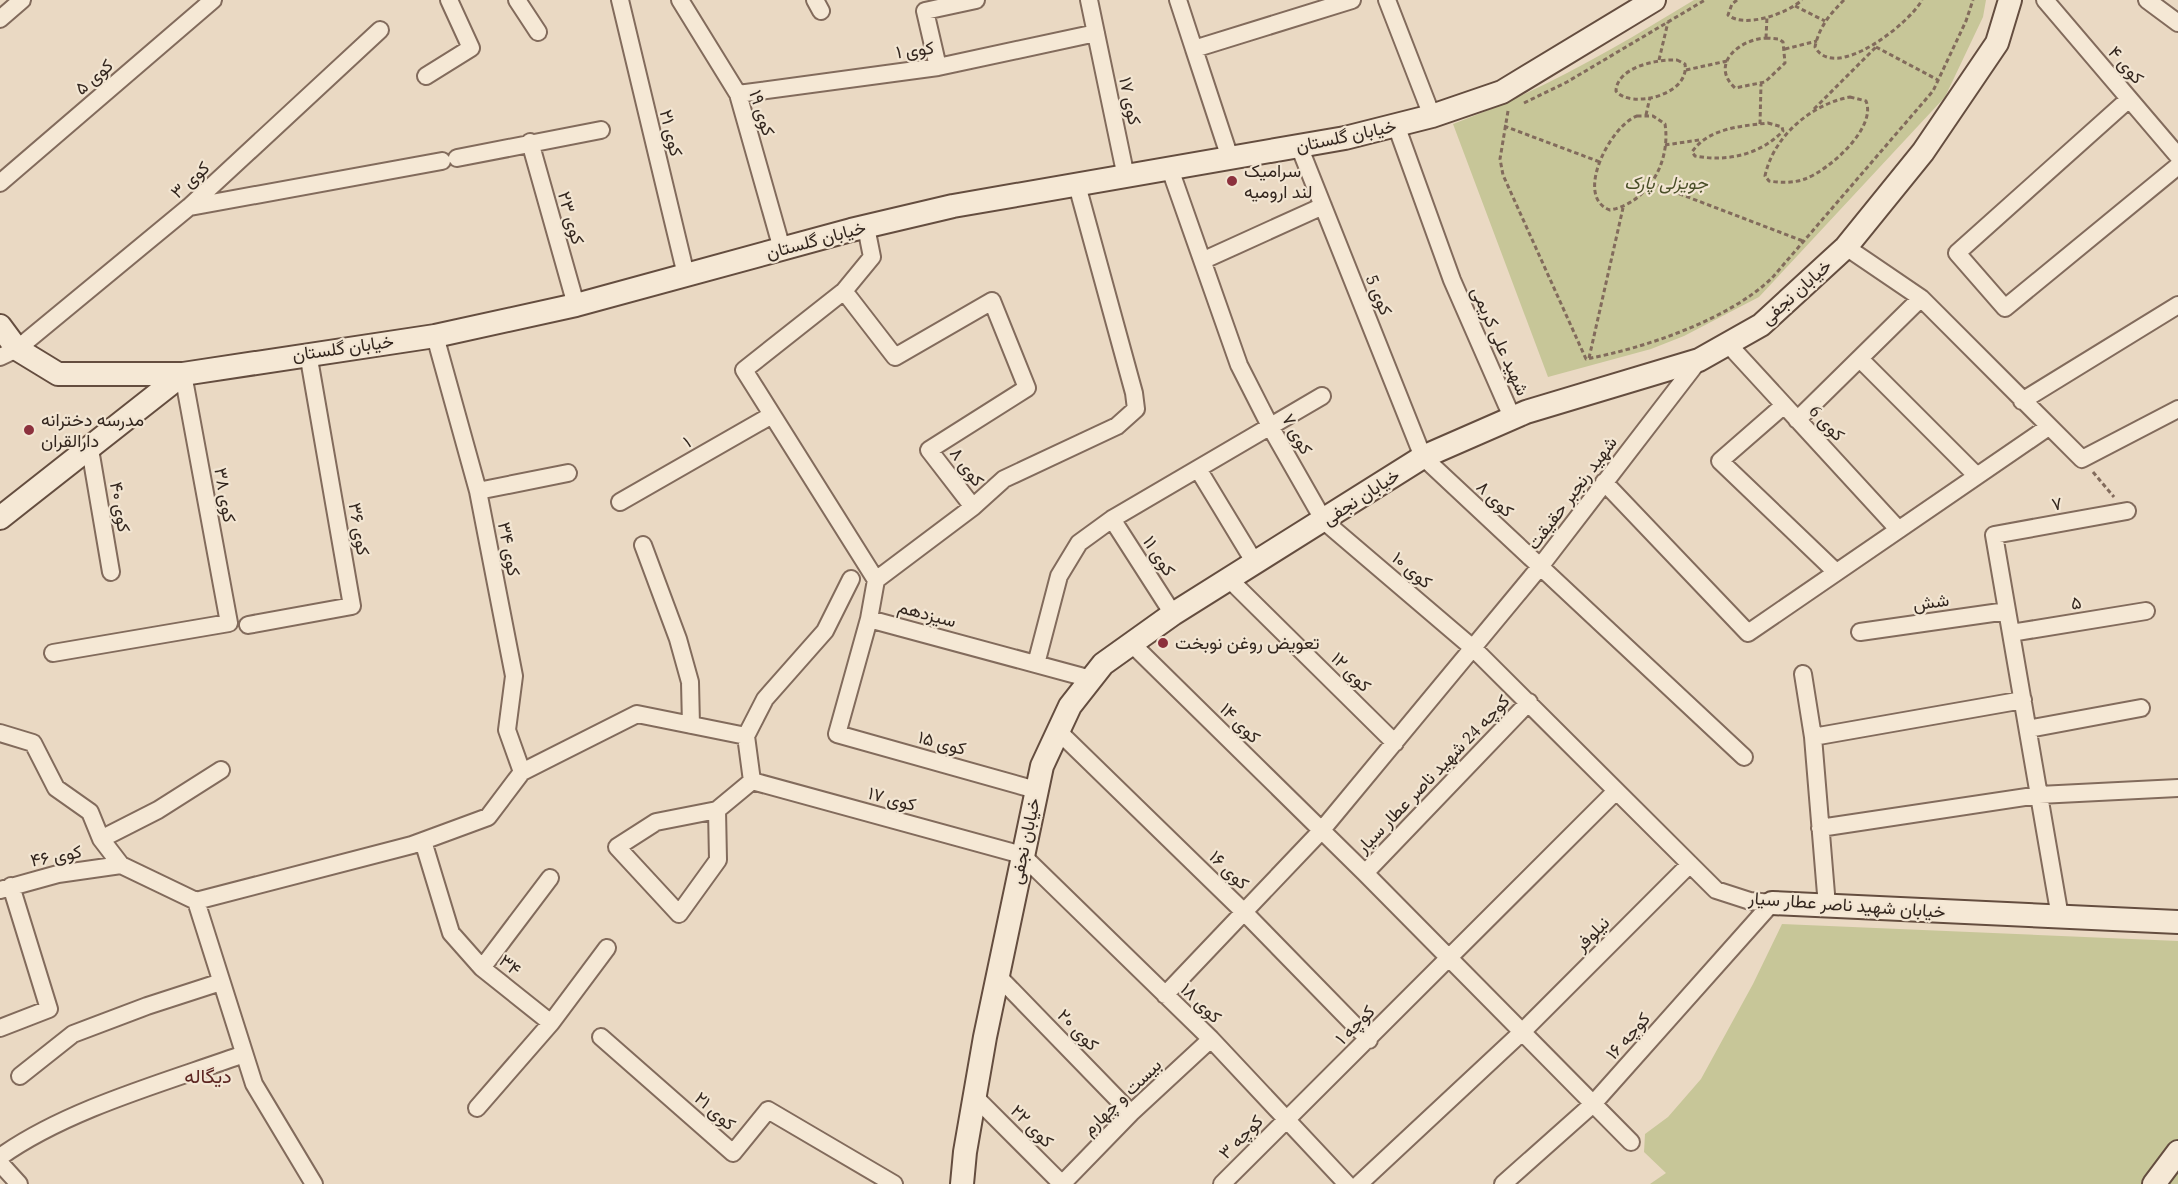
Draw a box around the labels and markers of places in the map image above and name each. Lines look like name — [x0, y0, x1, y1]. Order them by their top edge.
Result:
place label: سرامیک لند ارومیه — [1244, 158, 1313, 204]
marker: سرامیک لند ارومیه — [1225, 174, 1239, 188]
place label: مدرسه دخترانه دارالقران — [41, 407, 144, 453]
marker: مدرسه دخترانه دارالقران — [22, 423, 36, 437]
place label: تعویض روغن نوبخت — [1175, 630, 1319, 655]
marker: تعویض روغن نوبخت — [1156, 636, 1170, 650]

